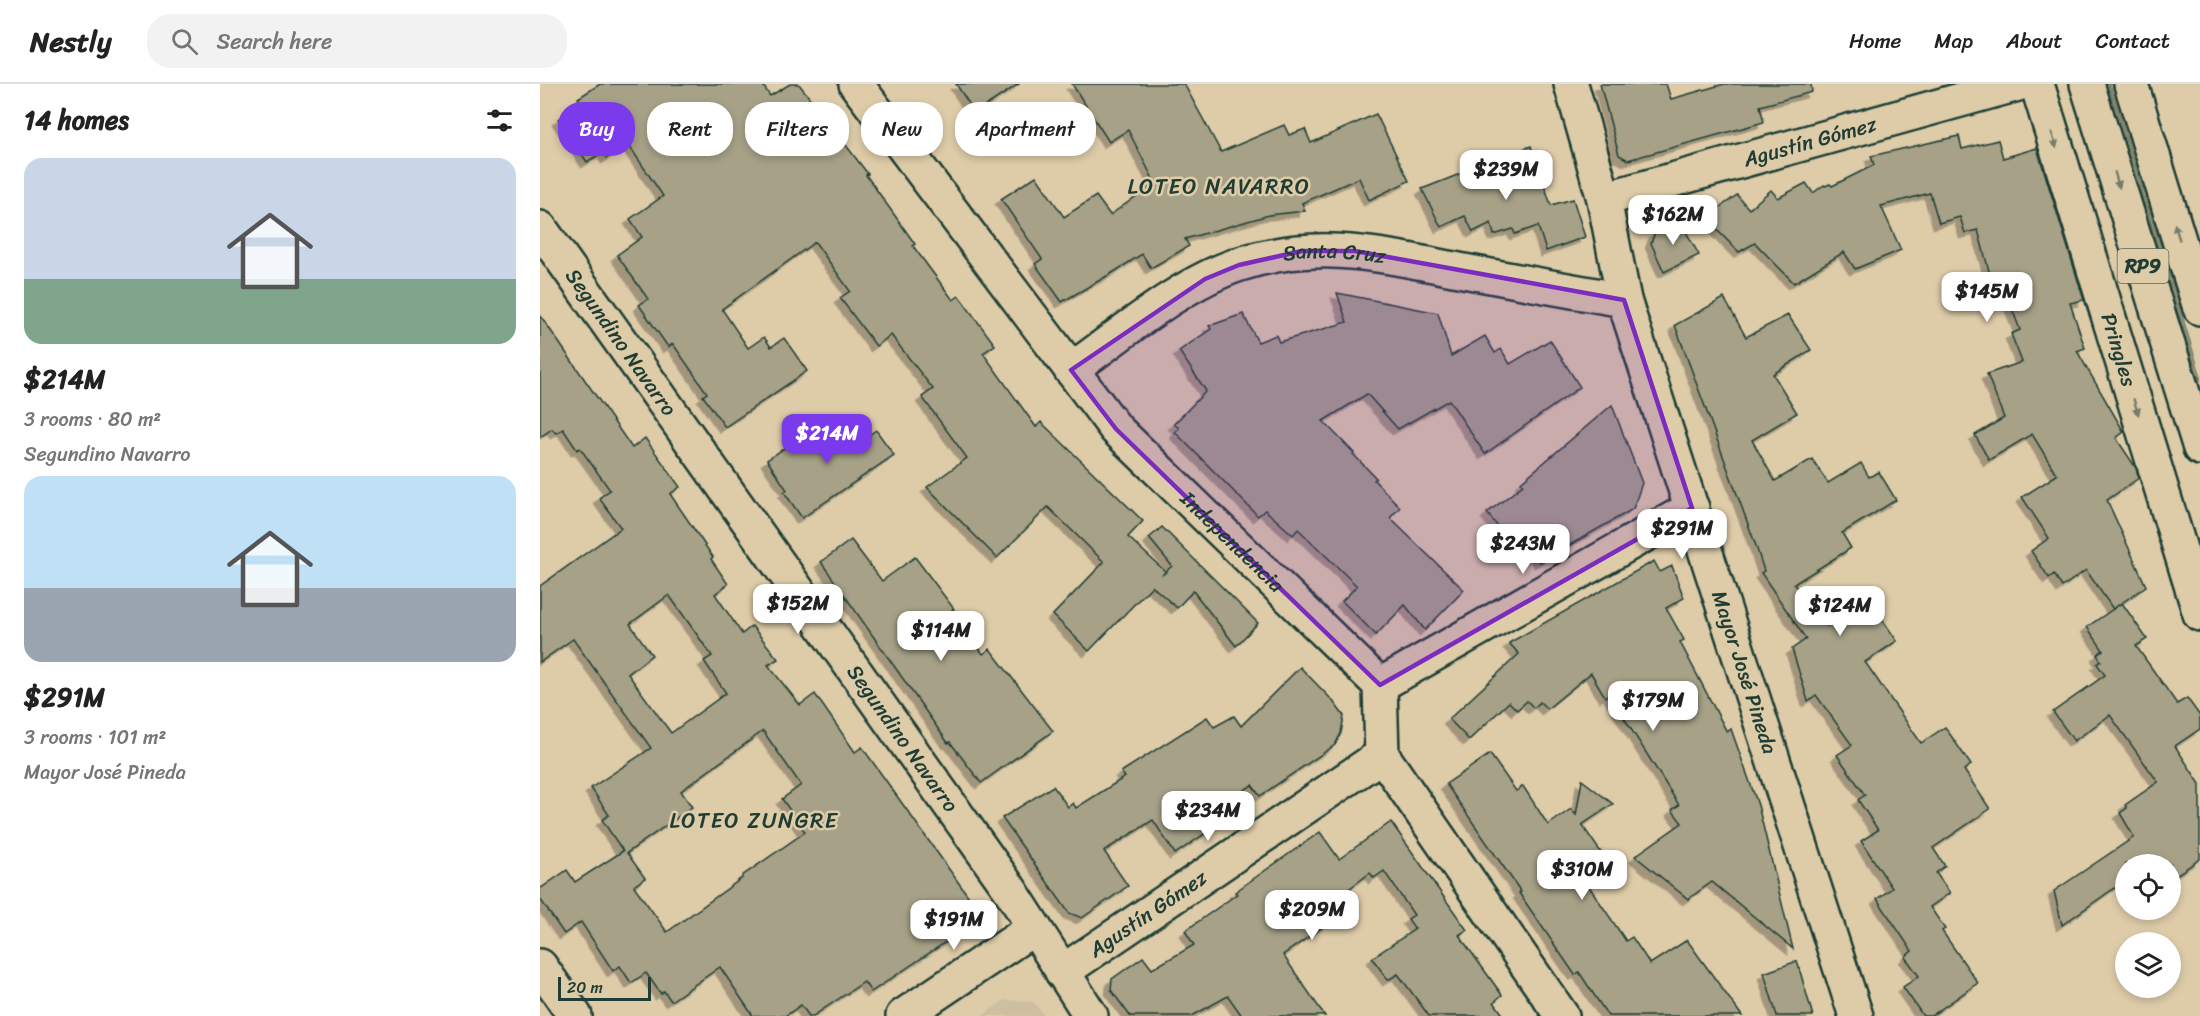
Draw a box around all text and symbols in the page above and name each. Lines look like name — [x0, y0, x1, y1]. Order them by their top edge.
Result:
search box — [147, 14, 567, 68]
text: Nestly — [30, 17, 111, 66]
text: Search here — [216, 22, 332, 61]
text: Home — [1849, 22, 1901, 60]
text: Map — [1934, 22, 1973, 60]
text: About — [2006, 22, 2063, 60]
text: Contact — [2096, 22, 2170, 60]
icon: search — [168, 25, 201, 58]
text: 14 homes — [24, 97, 129, 143]
chip: Buy — [558, 102, 635, 156]
chip: Rent — [647, 102, 733, 156]
chip: Filters — [745, 102, 849, 156]
chip: New — [861, 102, 943, 156]
chip: Apartment — [955, 102, 1096, 156]
icon: filters — [483, 104, 516, 137]
street label: Agustín Gómez — [1738, 105, 1881, 179]
one-way arrow — [2050, 131, 2060, 149]
pin: $239M — [1464, 150, 1548, 201]
text: $239M — [1474, 152, 1538, 187]
district label: LOTEO NAVARRO — [1127, 167, 1311, 206]
one-way arrow — [2113, 171, 2122, 189]
pin: $162M — [1631, 195, 1715, 246]
icon: home — [216, 197, 324, 305]
text: $162M — [1642, 197, 1704, 232]
one-way arrow — [2171, 223, 2181, 241]
street label: Santa Cruz — [1280, 232, 1389, 275]
road number: RP9 — [2118, 249, 2168, 283]
street label: Segundino Navarro — [555, 260, 687, 425]
pin: $145M — [1945, 272, 2029, 323]
text: $145M — [1955, 274, 2019, 309]
street label: Pringles — [2089, 308, 2148, 392]
text: $214M — [24, 356, 105, 402]
one-way arrow — [2132, 398, 2141, 416]
text: 3 rooms · 80 m² — [24, 402, 161, 437]
pin: $214M — [785, 414, 869, 465]
text: $214M — [796, 416, 858, 451]
text: Segundino Navarro — [24, 437, 190, 472]
street label: Independencia — [1170, 481, 1294, 602]
pin: $291M — [1640, 509, 1724, 560]
text: $291M — [1651, 511, 1713, 546]
icon: home — [216, 515, 324, 623]
pin: $243M — [1481, 524, 1565, 575]
text: $243M — [1491, 526, 1555, 561]
pin: $152M — [756, 584, 840, 635]
text: $152M — [767, 586, 829, 621]
street label: Mayor José Pineda — [1700, 586, 1789, 760]
pin: $124M — [1798, 586, 1882, 637]
text: $124M — [1809, 588, 1871, 623]
pin: $114M — [899, 611, 983, 662]
text: $114M — [911, 613, 971, 648]
street label: Segundino Navarro — [836, 656, 969, 821]
text: $291M — [24, 674, 105, 720]
pin: $179M — [1611, 681, 1695, 732]
text: $179M — [1622, 683, 1684, 718]
text: 3 rooms · 101 m² — [24, 720, 166, 755]
text: Mayor José Pineda — [24, 755, 186, 790]
pin: $234M — [1166, 791, 1250, 842]
text: $234M — [1176, 793, 1240, 828]
district label: LOTEO ZUNGRE — [670, 801, 839, 840]
pin: $310M — [1540, 850, 1624, 901]
text: $310M — [1551, 852, 1613, 887]
map controls — [2115, 854, 2181, 998]
button: locate — [2115, 854, 2181, 920]
street label: Agustín Gómez — [1080, 859, 1215, 968]
pin: $209M — [1270, 890, 1354, 941]
text: $209M — [1279, 892, 1345, 927]
pin: $191M — [912, 900, 996, 951]
text: $191M — [924, 902, 984, 937]
button: layers — [2115, 932, 2181, 998]
text: 20 m — [567, 973, 603, 1002]
scale bar — [558, 974, 651, 1002]

